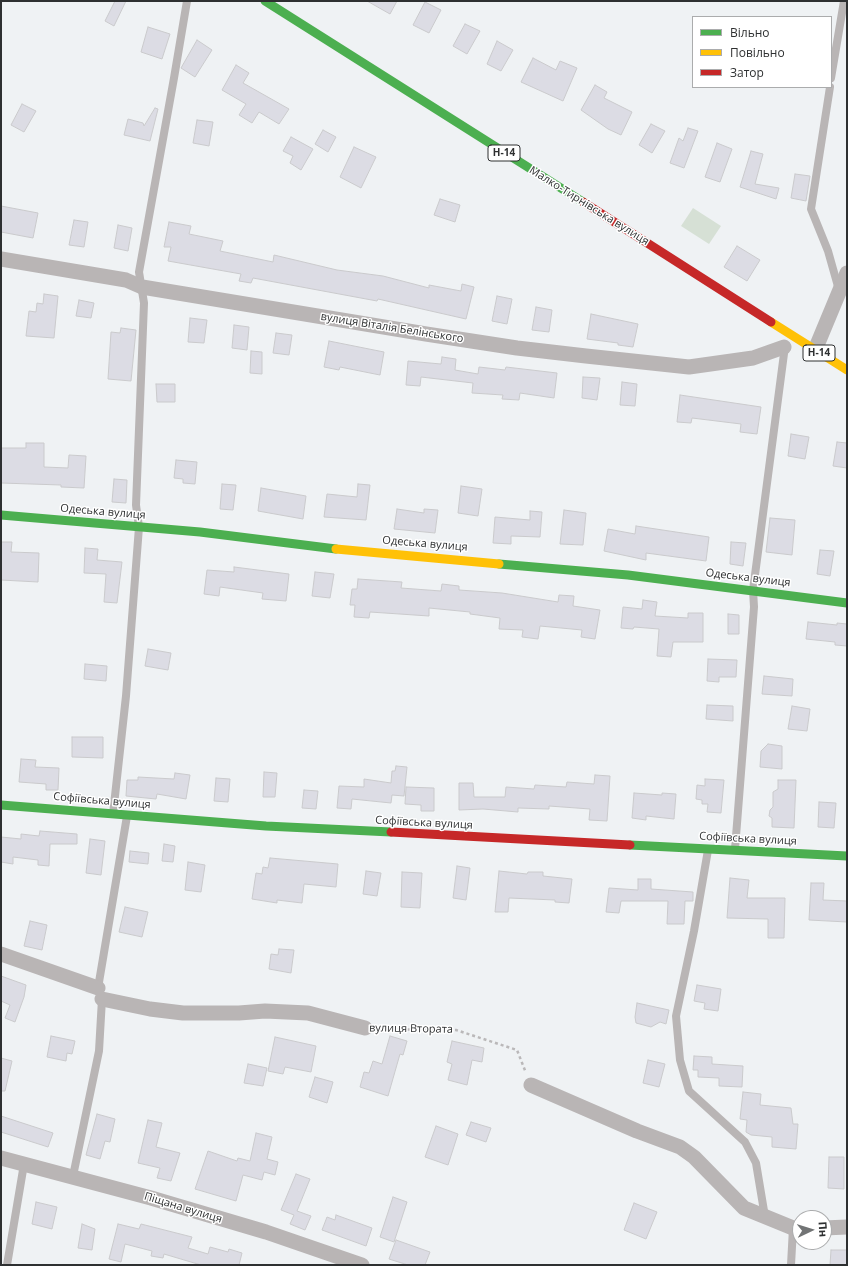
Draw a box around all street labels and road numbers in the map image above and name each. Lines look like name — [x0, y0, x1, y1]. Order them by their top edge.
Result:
road number: Н-14 — [488, 145, 520, 161]
street label: Малко-Тирнівська вулиця — [527, 164, 651, 248]
street label: вулиця Віталія Белінського — [320, 310, 464, 346]
road number: Н-14 — [803, 345, 835, 361]
street label: Одеська вулиця — [60, 502, 146, 522]
street label: Одеська вулиця — [382, 534, 468, 554]
street label: Одеська вулиця — [705, 566, 791, 590]
street label: Софіївська вулиця — [53, 790, 151, 812]
street label: Софіївська вулиця — [375, 814, 473, 832]
street label: Софіївська вулиця — [699, 830, 797, 848]
street label: вулиця Втората — [369, 1022, 453, 1036]
street label: Піщана вулиця — [142, 1190, 224, 1226]

